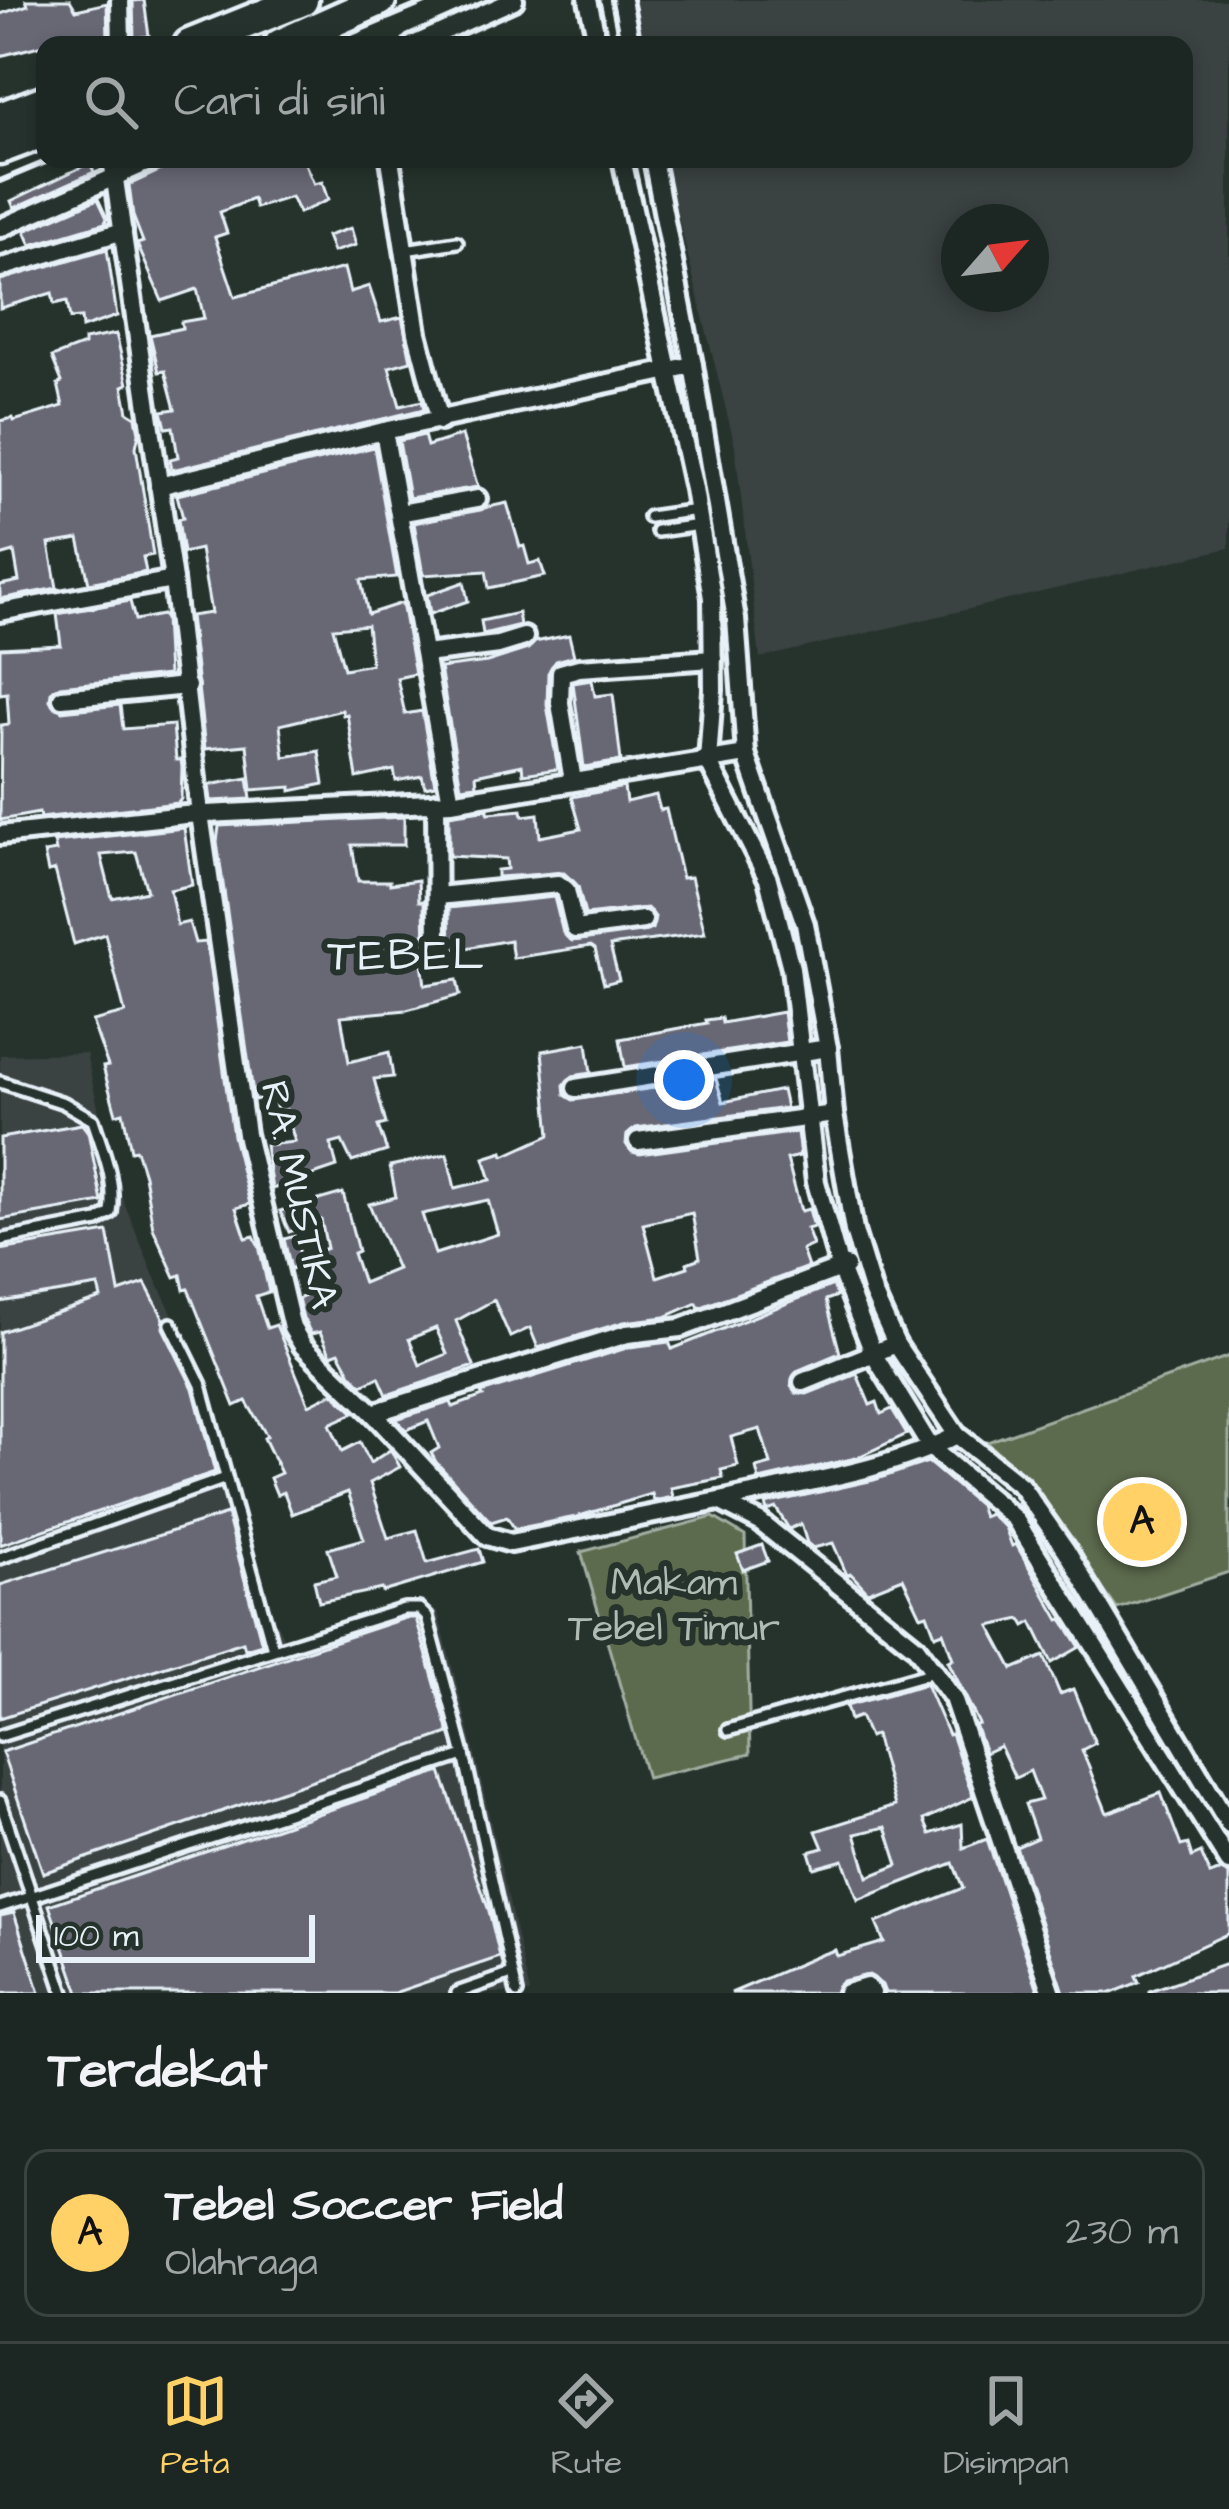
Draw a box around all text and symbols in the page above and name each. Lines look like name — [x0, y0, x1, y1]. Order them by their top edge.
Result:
search box — [36, 36, 1193, 168]
icon: search — [78, 69, 144, 135]
text: Cari di sini — [174, 71, 385, 133]
north arrow — [941, 204, 1049, 312]
district label: TEBEL — [327, 925, 487, 987]
your location — [654, 1050, 714, 1110]
street label: RA. MUSTIKA — [246, 1076, 350, 1314]
pin: A — [1103, 1477, 1181, 1567]
park label: Makam Tebel Timur — [568, 1557, 780, 1656]
scale bar — [36, 1909, 315, 1962]
text: 100 m — [54, 1913, 139, 1959]
text: Terdekat — [48, 2036, 267, 2107]
text: Tebel Soccer Field — [165, 2175, 563, 2237]
text: A — [78, 2206, 102, 2260]
text: 230 m — [1065, 2206, 1178, 2260]
text: Olahraga — [165, 2237, 318, 2291]
tab: Peta — [161, 2368, 230, 2486]
tab: Rute — [551, 2368, 622, 2486]
tab: Disimpan — [943, 2368, 1068, 2486]

